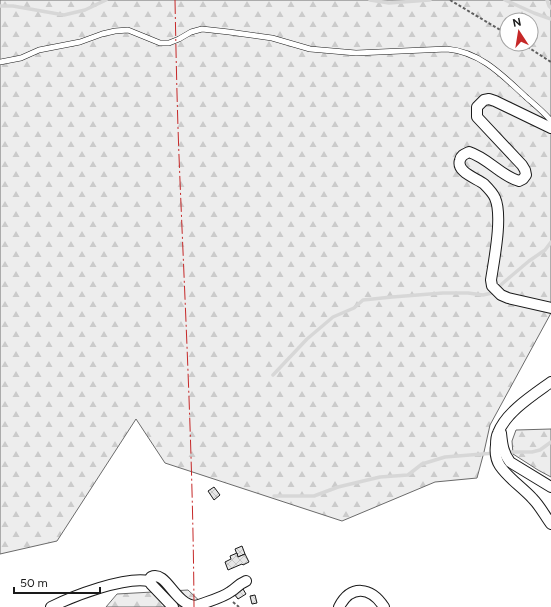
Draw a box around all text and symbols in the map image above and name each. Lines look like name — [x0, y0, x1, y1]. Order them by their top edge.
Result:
north arrow — [499, 12, 539, 52]
text: N — [512, 15, 523, 30]
scale bar — [14, 569, 100, 595]
text: 50 m — [20, 576, 48, 590]

